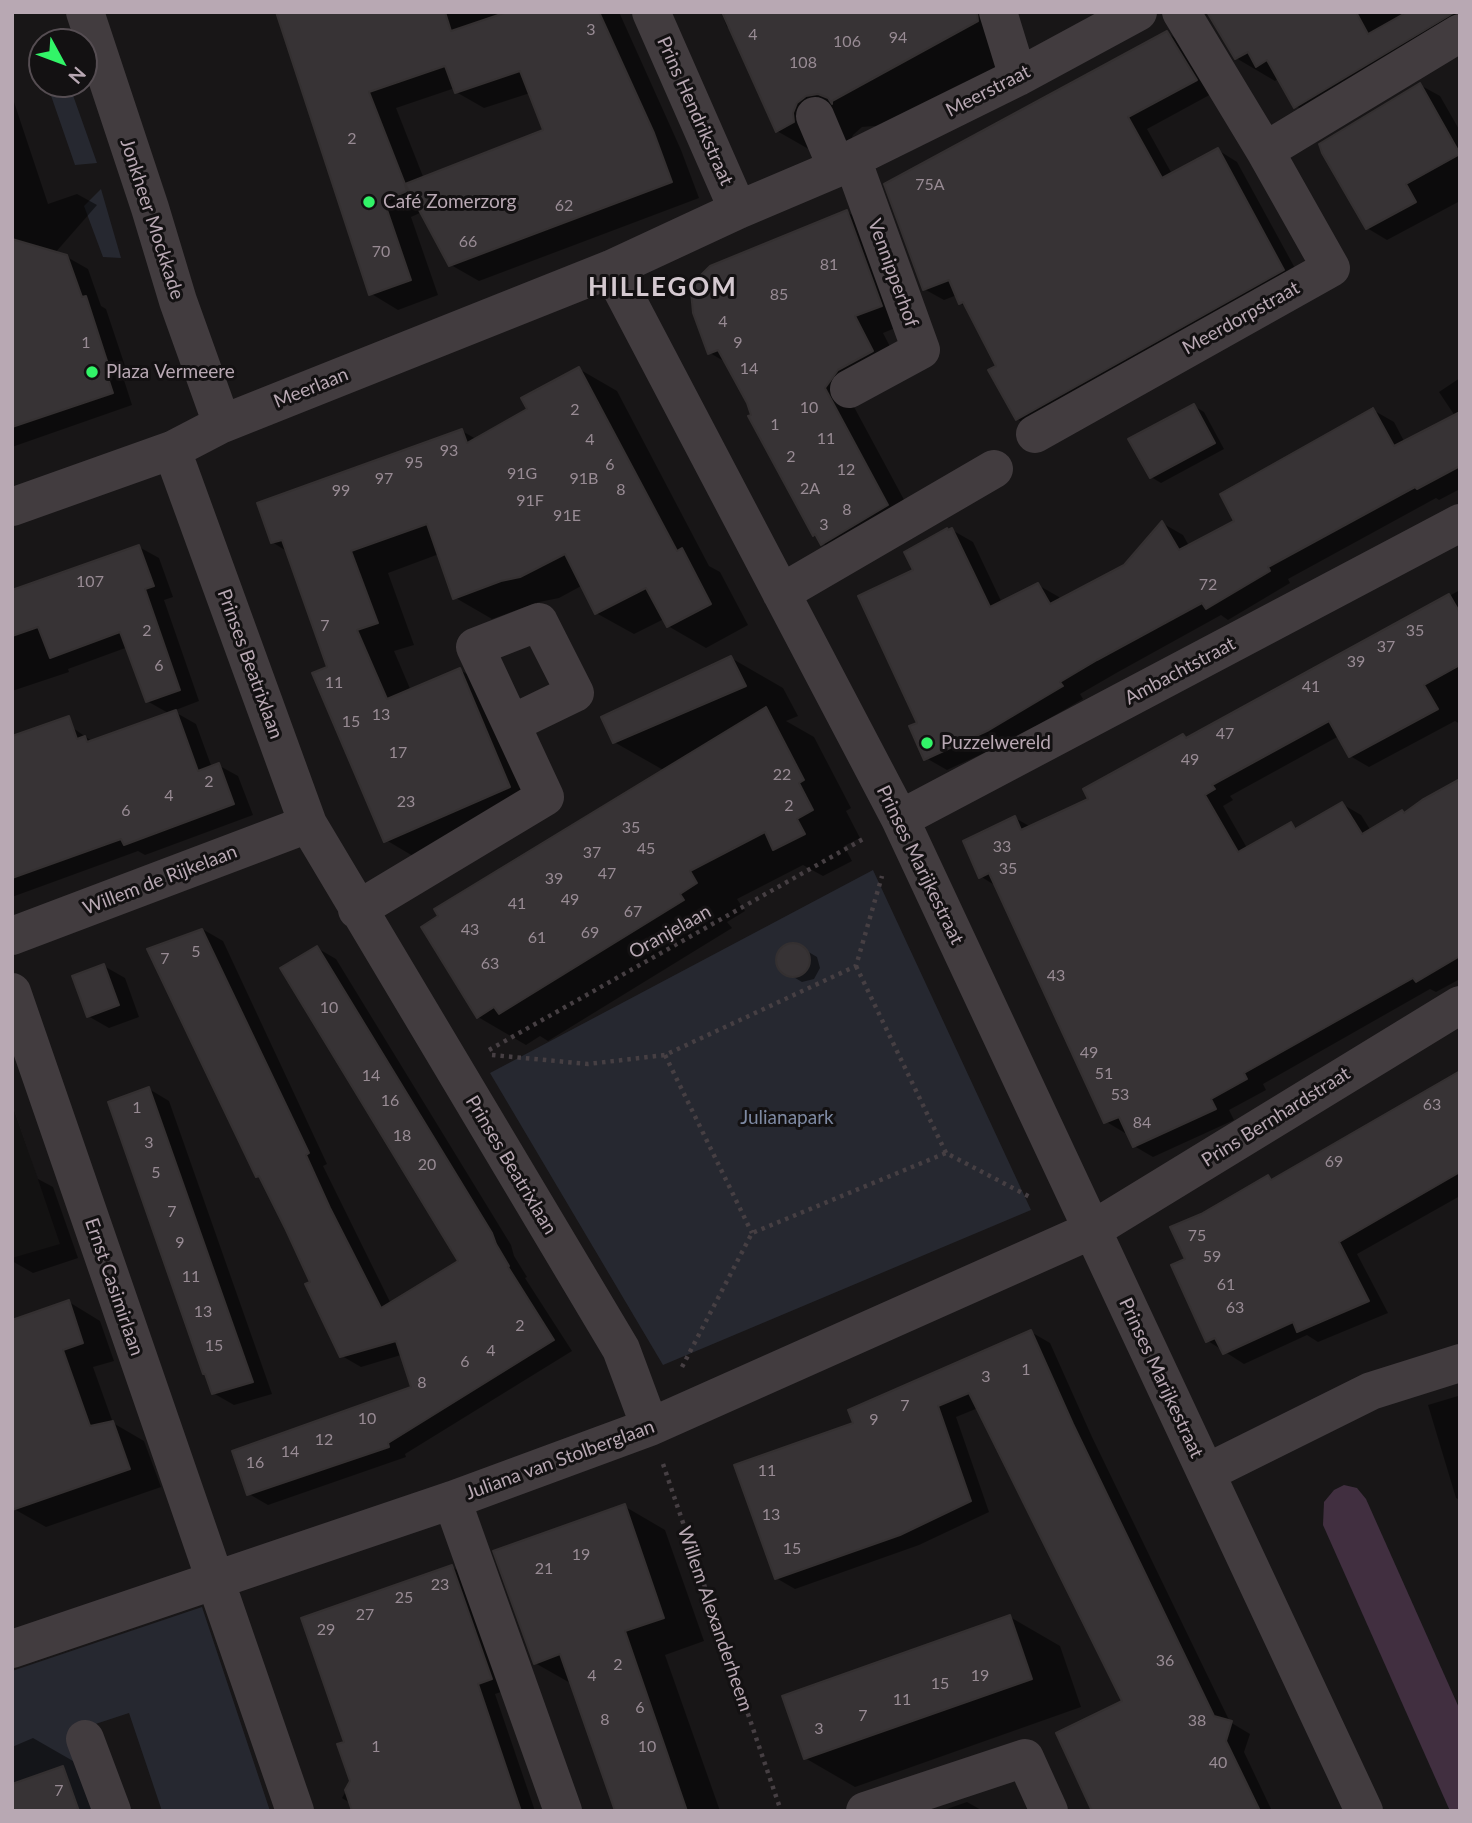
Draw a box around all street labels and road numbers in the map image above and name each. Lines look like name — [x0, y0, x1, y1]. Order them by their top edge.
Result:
street label: Prins Hendrikstraat — [652, 33, 738, 189]
street label: Meerstraat — [942, 60, 1034, 122]
street label: Jonkheer Mockkade — [115, 136, 189, 302]
street label: Vennipperhof — [863, 216, 923, 330]
street label: Meerdorpstraat — [1178, 276, 1304, 360]
street label: Meerlaan — [270, 363, 352, 413]
street label: Prinses Beatrixlaan — [212, 586, 288, 742]
street label: Ambachtstraat — [1121, 632, 1239, 710]
street label: Prinses Marijkestraat — [872, 782, 968, 948]
street label: Willem de Rijkelaan — [80, 840, 240, 920]
street label: Oranjelaan — [625, 900, 715, 964]
street label: Prins Bernhardstraat — [1198, 1062, 1354, 1172]
street label: Prinses Beatrixlaan — [461, 1091, 561, 1239]
street label: Ernst Casimirlaan — [80, 1215, 148, 1359]
street label: Prinses Marijkestraat — [1114, 1294, 1208, 1462]
street label: Juliana van Stolberglaan — [462, 1415, 658, 1505]
street label: Willem Alexanderheem — [673, 1523, 757, 1715]

